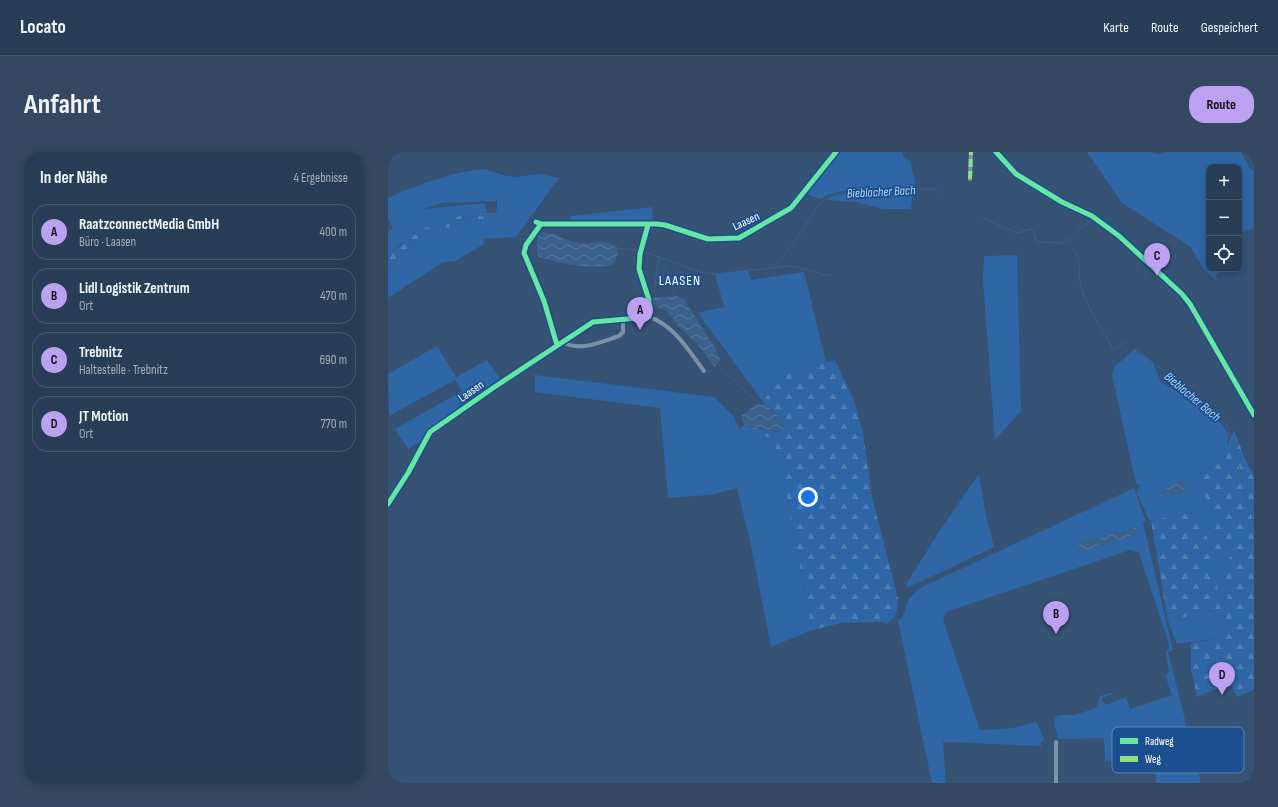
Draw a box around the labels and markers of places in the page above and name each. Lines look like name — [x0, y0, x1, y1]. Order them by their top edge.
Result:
pin: C — [1144, 243, 1170, 276]
pin: A — [627, 297, 653, 330]
pin: B — [1043, 601, 1069, 634]
pin: D — [1209, 662, 1235, 695]

